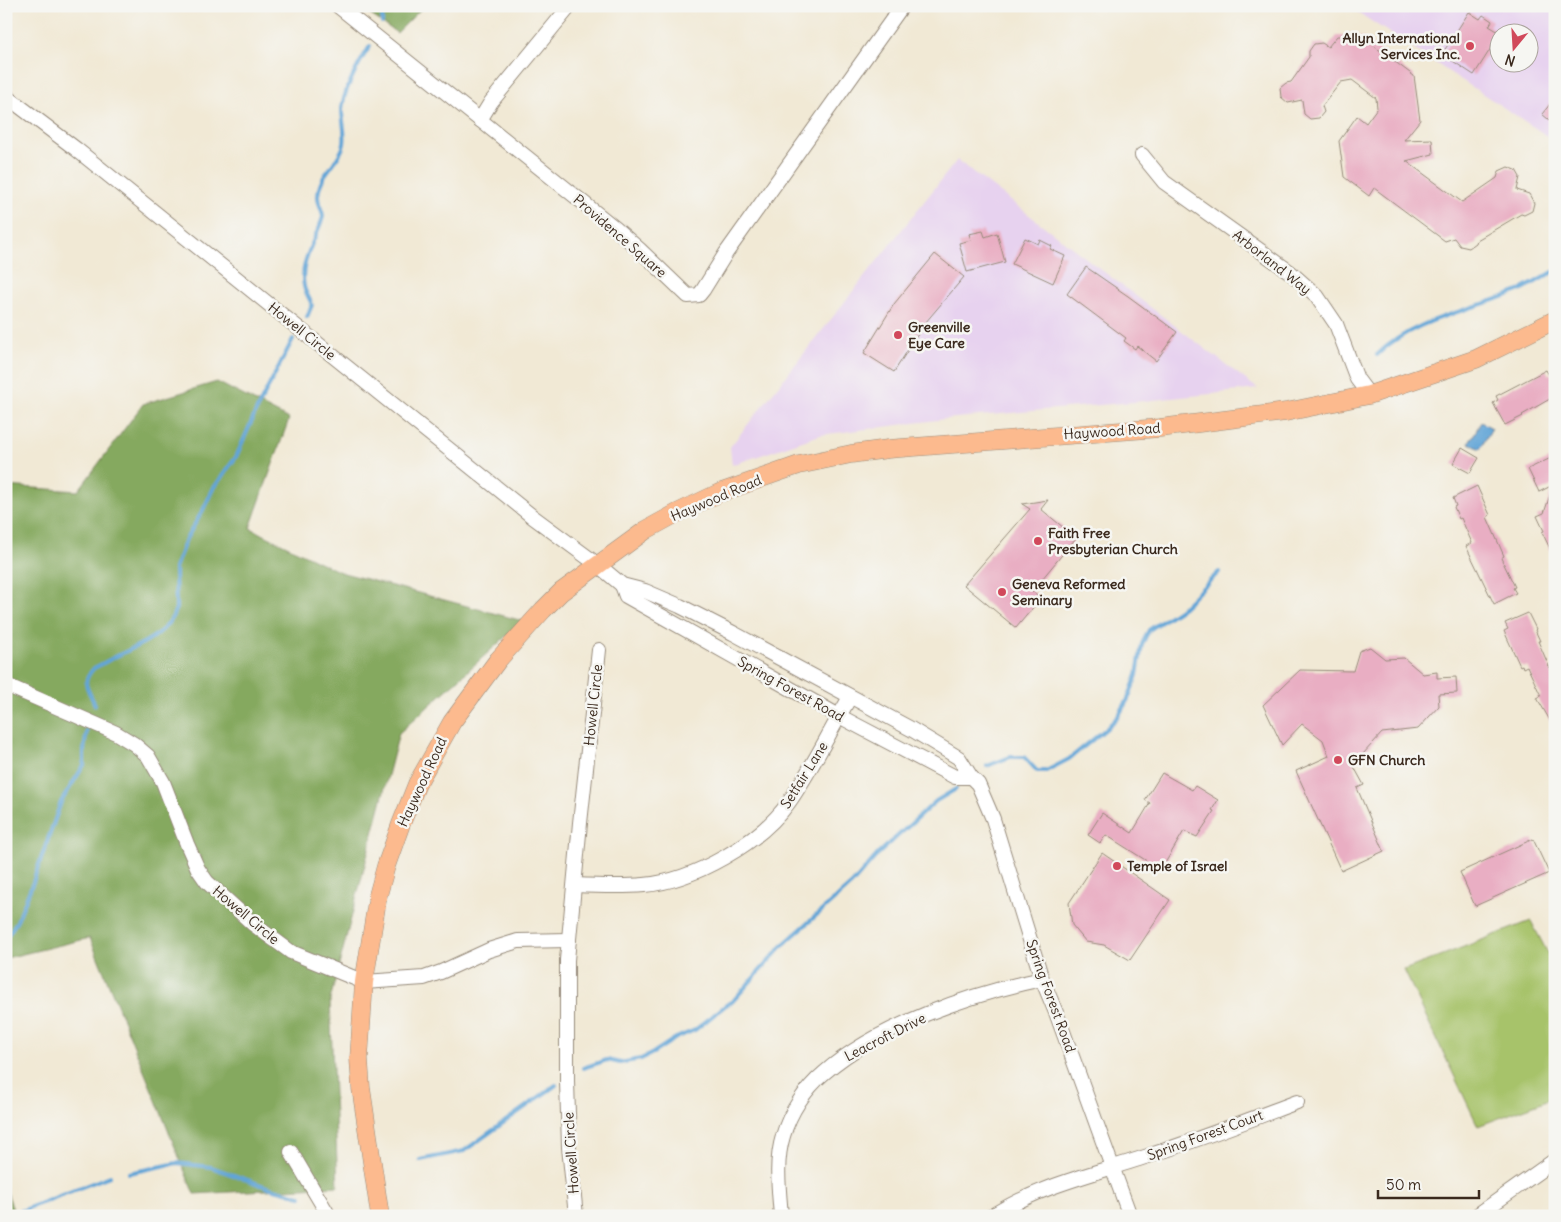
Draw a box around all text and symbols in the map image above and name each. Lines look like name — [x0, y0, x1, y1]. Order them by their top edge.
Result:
north arrow — [1488, 22, 1538, 72]
place label: Allyn International Services Inc. — [1342, 29, 1460, 63]
marker: Allyn International Services Inc. — [1464, 40, 1476, 52]
text: N — [1503, 50, 1517, 70]
street label: Providence Square — [570, 191, 670, 281]
street label: Arborland Way — [1229, 226, 1315, 298]
street label: Howell Circle — [265, 298, 339, 364]
place label: Greenville Eye Care — [908, 318, 971, 352]
marker: Greenville Eye Care — [892, 329, 904, 341]
street label: Haywood Road — [1063, 419, 1161, 443]
street label: Haywood Road — [668, 471, 764, 525]
place label: Faith Free Presbyterian Church — [1048, 524, 1178, 558]
marker: Faith Free Presbyterian Church — [1032, 535, 1044, 547]
place label: Geneva Reformed Seminary — [1012, 575, 1126, 609]
marker: Geneva Reformed Seminary — [996, 586, 1008, 598]
street label: Spring Forest Road — [735, 652, 847, 726]
street label: Howell Circle — [580, 663, 606, 747]
street label: Haywood Road — [393, 734, 451, 830]
street label: Setfair Lane — [776, 738, 832, 812]
place label: GFN Church — [1348, 751, 1425, 769]
marker: GFN Church — [1332, 754, 1344, 766]
place label: Temple of Israel — [1127, 857, 1228, 875]
marker: Temple of Israel — [1111, 860, 1123, 872]
street label: Howell Circle — [209, 882, 283, 948]
street label: Spring Forest Road — [1022, 937, 1080, 1055]
street label: Leacroft Drive — [841, 1009, 929, 1065]
street label: Spring Forest Court — [1145, 1106, 1266, 1164]
street label: Howell Circle — [559, 1112, 583, 1194]
scale bar — [1378, 1167, 1480, 1199]
text: 50 m — [1386, 1175, 1421, 1194]

